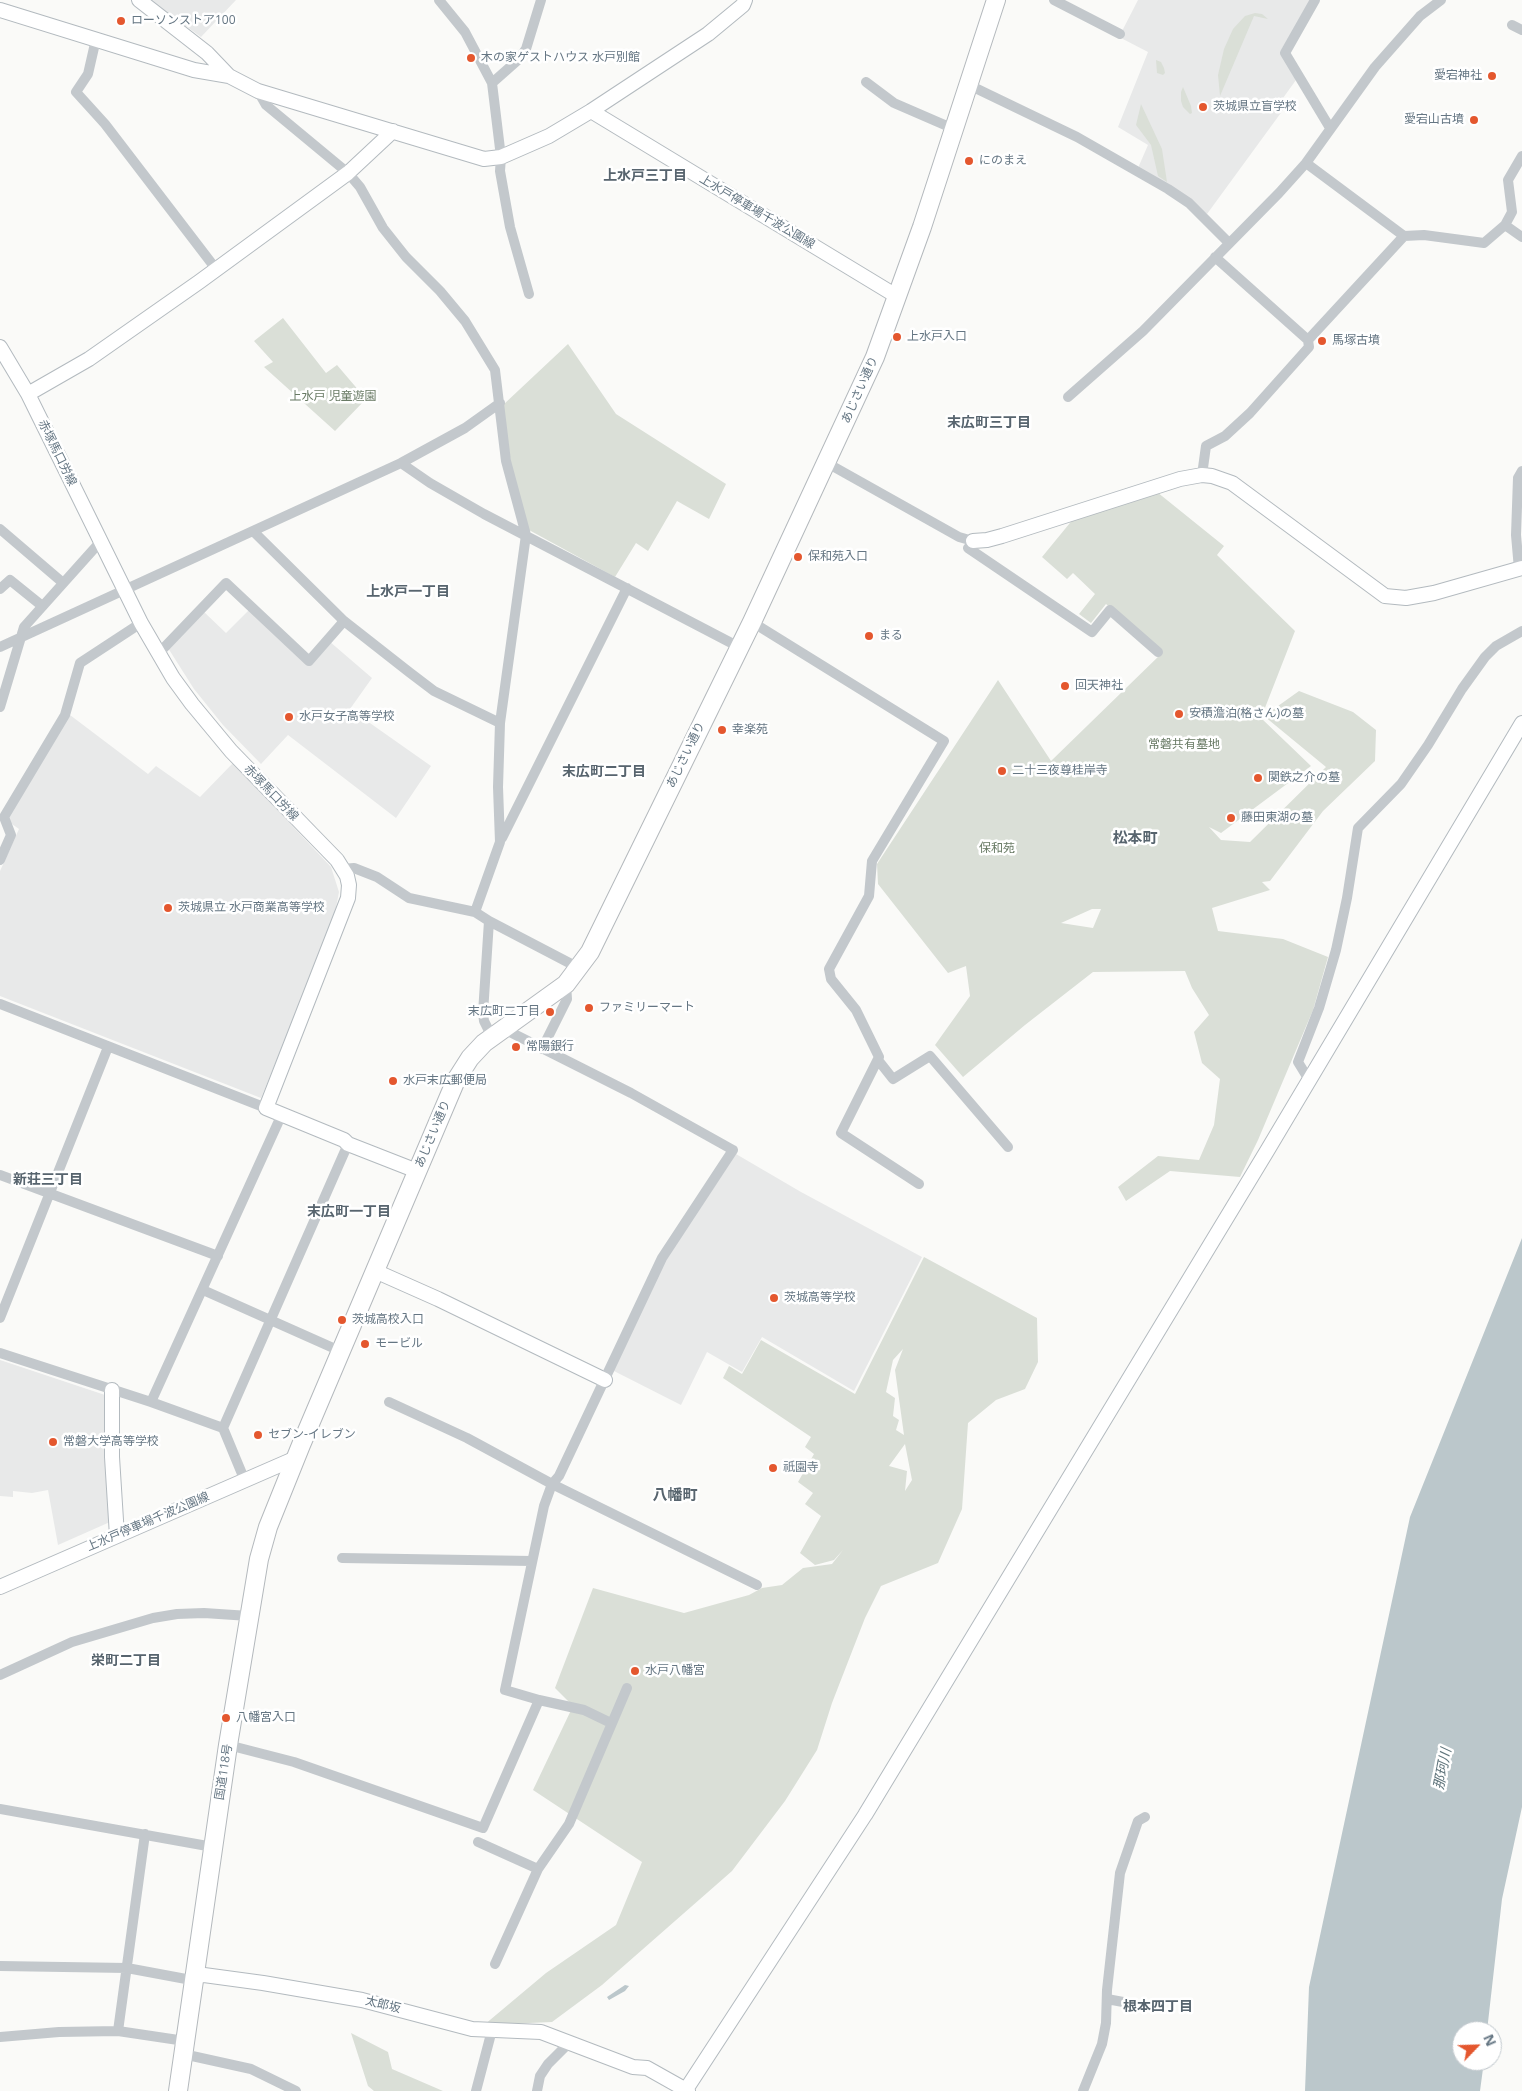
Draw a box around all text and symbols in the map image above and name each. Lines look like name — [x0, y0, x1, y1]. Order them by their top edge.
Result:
place label: ローソンストア100 — [131, 14, 236, 28]
marker: ローソンストア100 — [115, 15, 127, 27]
place label: 木の家ゲストハウス 水戸別館 — [481, 51, 640, 65]
marker: 木の家ゲストハウス 水戸別館 — [465, 52, 477, 64]
place label: 愛宕神社 — [1434, 69, 1482, 83]
marker: 愛宕神社 — [1486, 70, 1498, 82]
place label: 茨城県立盲学校 — [1213, 100, 1297, 114]
marker: 茨城県立盲学校 — [1197, 101, 1209, 113]
place label: 愛宕山古墳 — [1404, 113, 1464, 127]
marker: 愛宕山古墳 — [1468, 114, 1480, 126]
place label: にのまえ — [979, 154, 1027, 168]
marker: にのまえ — [963, 155, 975, 167]
district label: 上水戸三丁目 — [603, 168, 687, 184]
street label: 上水戸停車場千波公園線 — [697, 172, 817, 252]
place label: 上水戸入口 — [907, 330, 967, 344]
marker: 上水戸入口 — [891, 331, 903, 343]
place label: 馬塚古墳 — [1332, 334, 1380, 348]
marker: 馬塚古墳 — [1316, 335, 1328, 347]
street label: あじさい通り — [839, 354, 881, 426]
park label: 上水戸 児童遊園 — [289, 390, 377, 404]
district label: 末広町三丁目 — [947, 415, 1031, 431]
street label: 赤塚馬口労線 — [35, 417, 79, 489]
place label: 保和苑入口 — [808, 550, 868, 564]
marker: 保和苑入口 — [792, 551, 804, 563]
district label: 上水戸一丁目 — [366, 584, 450, 600]
place label: まる — [879, 629, 903, 643]
marker: まる — [863, 630, 875, 642]
place label: 回天神社 — [1075, 679, 1123, 693]
marker: 回天神社 — [1059, 680, 1071, 692]
place label: 安積澹泊(格さん)の墓 — [1189, 707, 1304, 721]
marker: 安積澹泊(格さん)の墓 — [1173, 708, 1185, 720]
place label: 水戸女子高等学校 — [299, 710, 395, 724]
marker: 水戸女子高等学校 — [283, 711, 295, 723]
street label: あじさい通り — [664, 719, 708, 791]
place label: 幸楽苑 — [732, 723, 768, 737]
marker: 幸楽苑 — [716, 724, 728, 736]
park label: 常磐共有墓地 — [1148, 738, 1220, 752]
street label: 赤塚馬口労線 — [241, 762, 301, 824]
district label: 末広町二丁目 — [562, 764, 646, 780]
place label: 二十三夜尊桂岸寺 — [1012, 764, 1108, 778]
marker: 二十三夜尊桂岸寺 — [996, 765, 1008, 777]
place label: 関鉄之介の墓 — [1268, 771, 1340, 785]
marker: 関鉄之介の墓 — [1252, 772, 1264, 784]
place label: 藤田東湖の墓 — [1241, 811, 1313, 825]
marker: 藤田東湖の墓 — [1225, 812, 1237, 824]
district label: 松本町 — [1113, 830, 1157, 848]
park label: 保和苑 — [979, 842, 1015, 856]
place label: 茨城県立 水戸商業高等学校 — [178, 901, 325, 915]
marker: 茨城県立 水戸商業高等学校 — [162, 902, 174, 914]
place label: ファミリーマート — [599, 1001, 695, 1015]
marker: ファミリーマート — [583, 1002, 595, 1014]
place label: 末広町二丁目 — [468, 1005, 540, 1019]
marker: 末広町二丁目 — [544, 1006, 556, 1018]
place label: 常陽銀行 — [526, 1040, 574, 1054]
marker: 常陽銀行 — [510, 1041, 522, 1053]
place label: 水戸末広郵便局 — [403, 1074, 487, 1088]
marker: 水戸末広郵便局 — [387, 1075, 399, 1087]
street label: あじさい通り — [412, 1098, 454, 1170]
district label: 新荘三丁目 — [13, 1172, 83, 1188]
district label: 末広町一丁目 — [307, 1204, 391, 1220]
place label: 茨城高等学校 — [784, 1291, 856, 1305]
marker: 茨城高等学校 — [768, 1292, 780, 1304]
place label: 茨城高校入口 — [352, 1313, 424, 1327]
marker: 茨城高校入口 — [336, 1314, 348, 1326]
place label: モービル — [375, 1337, 423, 1351]
marker: モービル — [359, 1338, 371, 1350]
place label: セブン-イレブン — [268, 1428, 356, 1442]
marker: セブン-イレブン — [252, 1429, 264, 1441]
place label: 常磐大学高等学校 — [63, 1435, 159, 1449]
marker: 常磐大学高等学校 — [47, 1436, 59, 1448]
place label: 祇園寺 — [783, 1461, 819, 1475]
marker: 祇園寺 — [767, 1462, 779, 1474]
district label: 八幡町 — [653, 1487, 697, 1505]
street label: 上水戸停車場千波公園線 — [84, 1490, 212, 1554]
district label: 栄町二丁目 — [91, 1653, 161, 1669]
place label: 水戸八幡宮 — [645, 1664, 705, 1678]
marker: 水戸八幡宮 — [629, 1665, 641, 1677]
place label: 八幡宮入口 — [236, 1711, 296, 1725]
marker: 八幡宮入口 — [220, 1712, 232, 1724]
street label: 国道118号 — [212, 1743, 236, 1801]
water label: 那珂川 — [1431, 1747, 1455, 1791]
street label: 太郎坂 — [364, 1994, 402, 2016]
district label: 根本四丁目 — [1123, 1999, 1193, 2015]
north arrow — [1452, 2021, 1502, 2071]
text: N — [1479, 2031, 1501, 2049]

